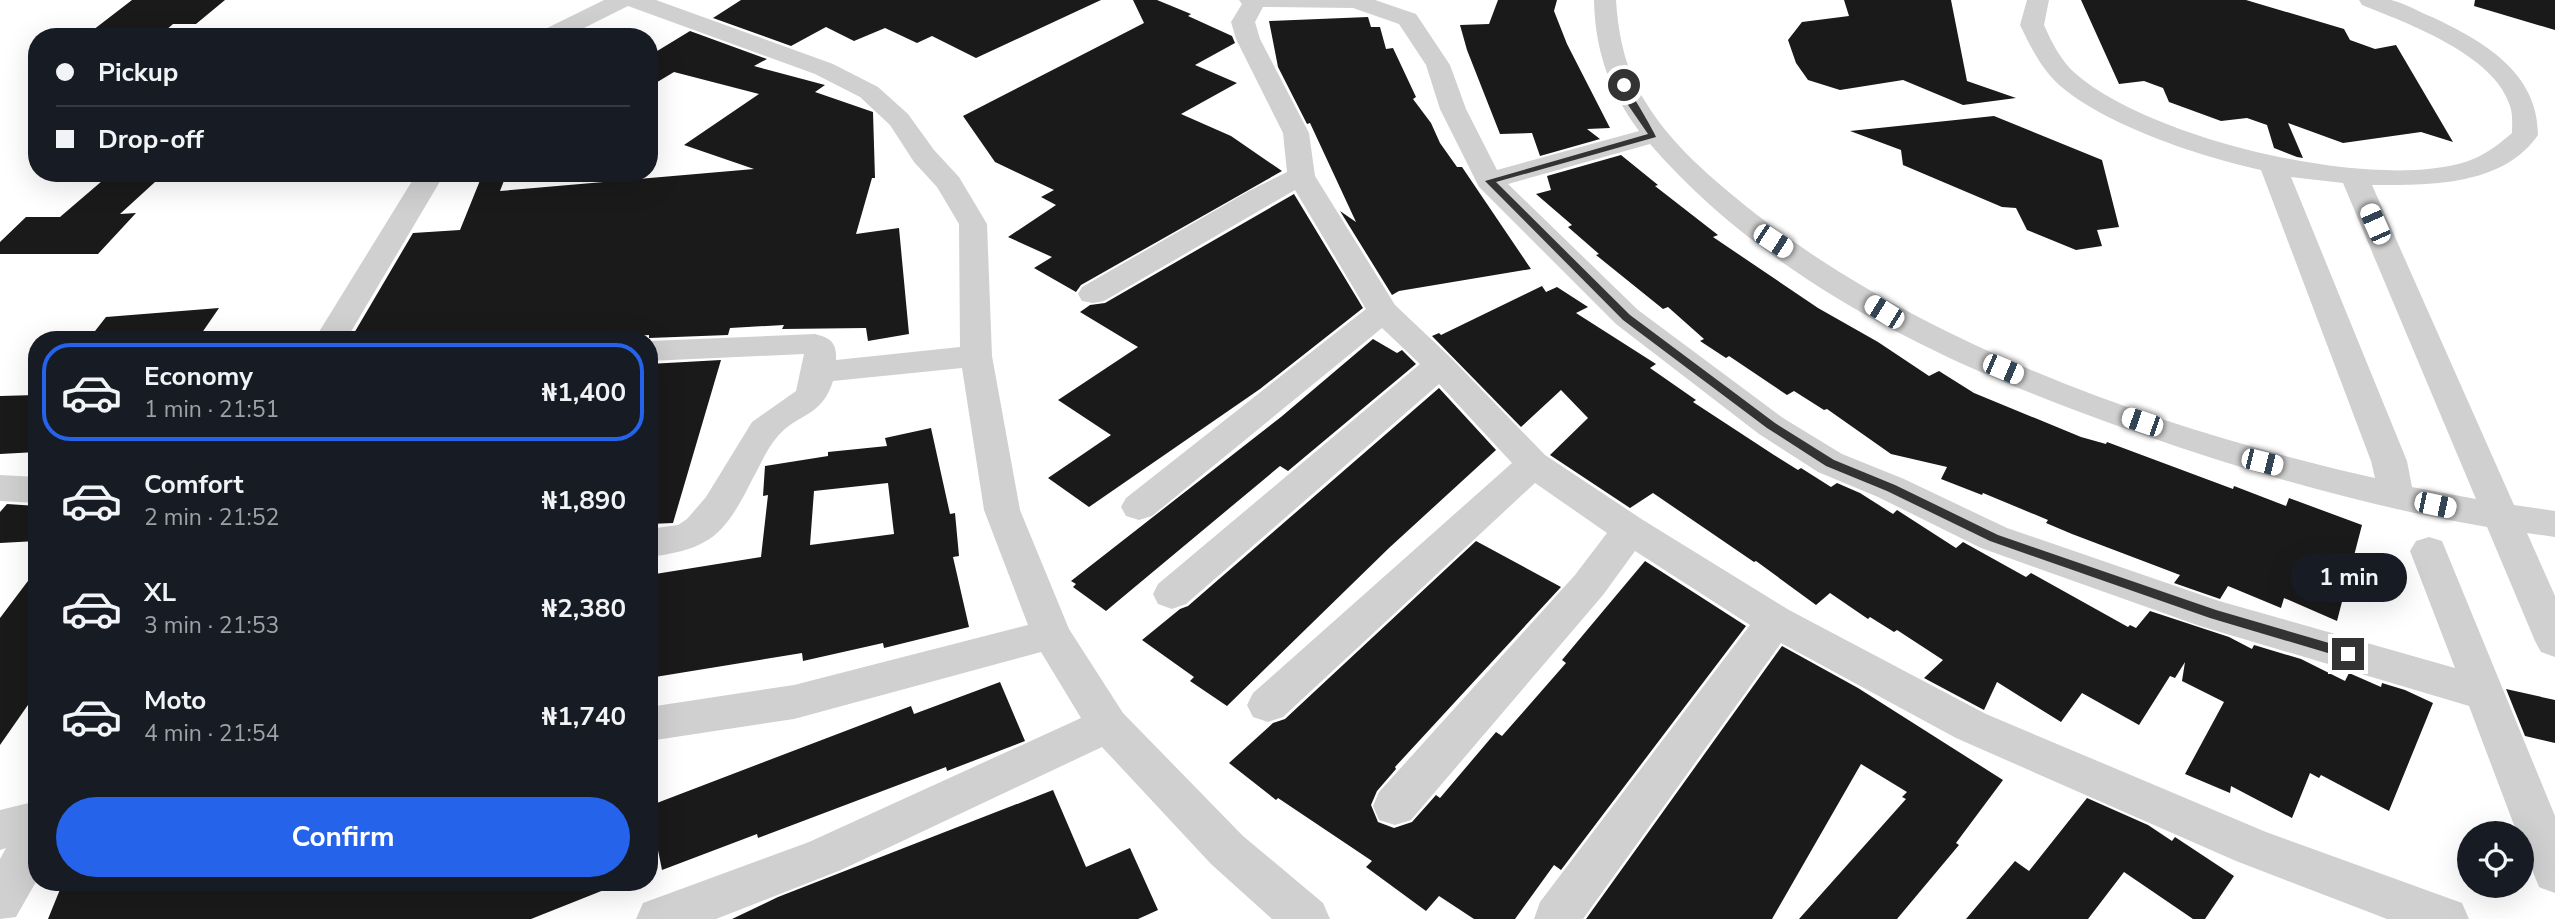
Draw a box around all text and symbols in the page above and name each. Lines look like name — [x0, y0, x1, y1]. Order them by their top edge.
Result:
text: Pickup — [98, 55, 178, 90]
route start — [1608, 69, 1640, 101]
text: Drop-off — [98, 122, 204, 157]
car — [2357, 201, 2394, 247]
car — [1750, 221, 1797, 261]
car — [1861, 292, 1908, 332]
car — [1980, 351, 2027, 387]
text: Economy — [144, 359, 253, 394]
icon: car — [60, 361, 123, 424]
text: ₦1,400 — [542, 375, 626, 410]
text: 1 min · 21:51 — [144, 394, 279, 425]
car — [2119, 405, 2166, 439]
car — [2240, 447, 2285, 477]
text: Comfort — [144, 467, 244, 502]
icon: car — [60, 469, 123, 532]
text: ₦1,890 — [542, 483, 626, 518]
car — [2413, 490, 2458, 520]
text: 2 min · 21:52 — [144, 502, 279, 533]
callout: 1 min — [2290, 552, 2406, 602]
text: 1 min — [2319, 562, 2379, 593]
text: XL — [144, 575, 176, 610]
icon: car — [60, 577, 123, 640]
text: ₦2,380 — [542, 591, 626, 626]
text: 3 min · 21:53 — [144, 610, 279, 641]
route end — [2332, 638, 2364, 670]
text: Moto — [144, 683, 206, 718]
icon: car — [60, 685, 123, 748]
text: ₦1,740 — [542, 699, 626, 734]
text: 4 min · 21:54 — [144, 718, 279, 749]
button: Confirm — [56, 797, 630, 877]
map controls — [2457, 821, 2534, 898]
button: locate — [2457, 821, 2534, 898]

